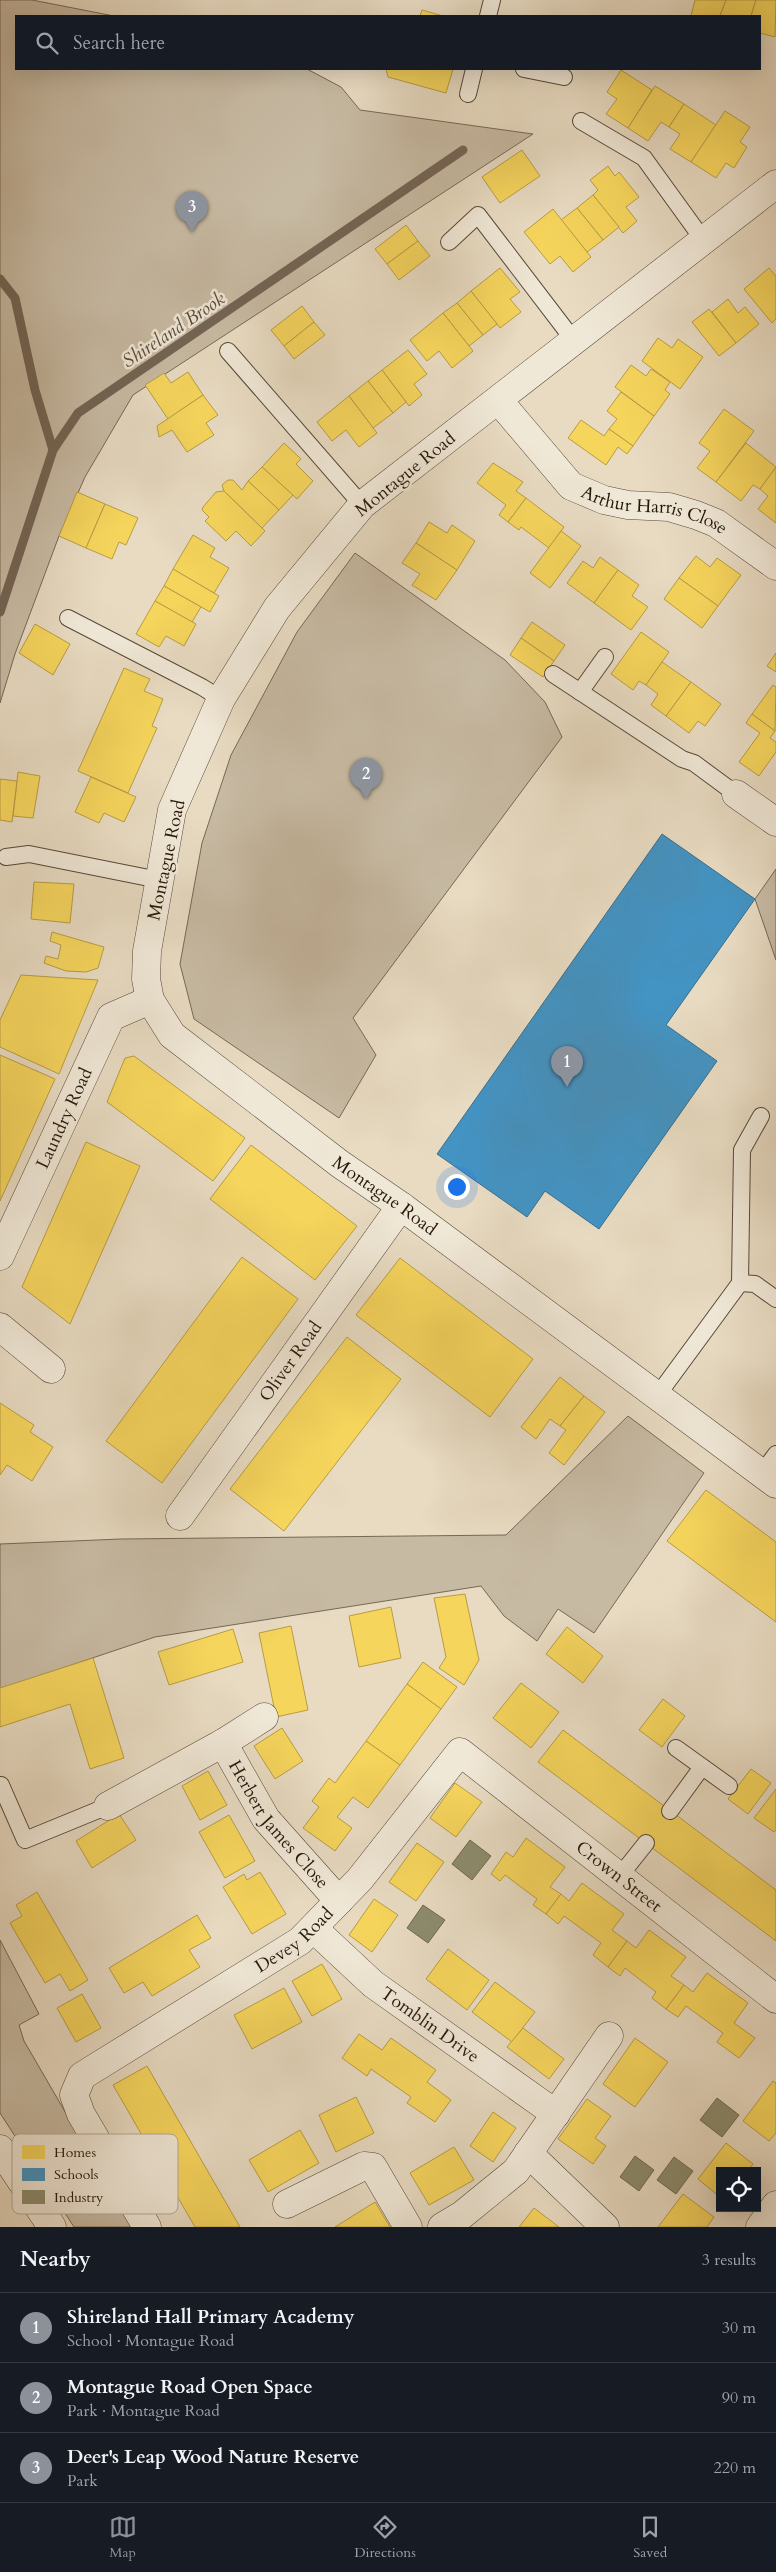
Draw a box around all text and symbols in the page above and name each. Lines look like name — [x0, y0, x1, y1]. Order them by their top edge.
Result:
search box — [15, 15, 761, 70]
icon: search — [33, 29, 61, 57]
text: Search here — [73, 30, 165, 56]
pin: 3 — [176, 191, 208, 232]
water label: Shireland Brook — [117, 285, 231, 374]
street label: Montague Road — [350, 426, 461, 523]
street label: Arthur Harris Close — [577, 480, 733, 540]
pin: 2 — [350, 758, 382, 799]
street label: Montague Road — [141, 797, 192, 923]
pin: 1 — [551, 1046, 583, 1087]
street label: Laundry Road — [30, 1063, 99, 1173]
street label: Montague Road — [327, 1150, 442, 1242]
your location — [444, 1174, 470, 1200]
street label: Oliver Road — [253, 1316, 328, 1407]
street label: Herbert James Close — [222, 1756, 334, 1894]
street label: Crown Street — [571, 1835, 667, 1918]
street label: Devey Road — [250, 1902, 339, 1979]
street label: Tomblin Drive — [375, 1981, 484, 2069]
legend — [12, 2134, 178, 2214]
text: Homes — [54, 2143, 96, 2162]
text: Schools — [54, 2165, 99, 2184]
map controls — [716, 2167, 761, 2212]
button: locate — [716, 2167, 761, 2212]
text: Industry — [54, 2188, 104, 2207]
text: Nearby — [20, 2245, 91, 2274]
text: 3 results — [702, 2249, 756, 2271]
text: Shireland Hall Primary Academy — [67, 2304, 355, 2330]
text: 1 — [32, 2317, 40, 2339]
text: 30 m — [722, 2317, 756, 2339]
text: School · Montague Road — [67, 2330, 234, 2352]
text: Montague Road Open Space — [67, 2374, 313, 2400]
text: 2 — [32, 2387, 40, 2409]
text: 90 m — [722, 2387, 756, 2409]
text: Park · Montague Road — [67, 2400, 220, 2422]
text: Deer's Leap Wood Nature Reserve — [67, 2444, 359, 2470]
text: 3 — [32, 2457, 40, 2479]
text: 220 m — [714, 2457, 756, 2479]
text: Park — [67, 2470, 98, 2492]
tab: Map — [109, 2513, 137, 2562]
tab: Directions — [354, 2513, 416, 2562]
tab: Saved — [633, 2513, 667, 2562]

